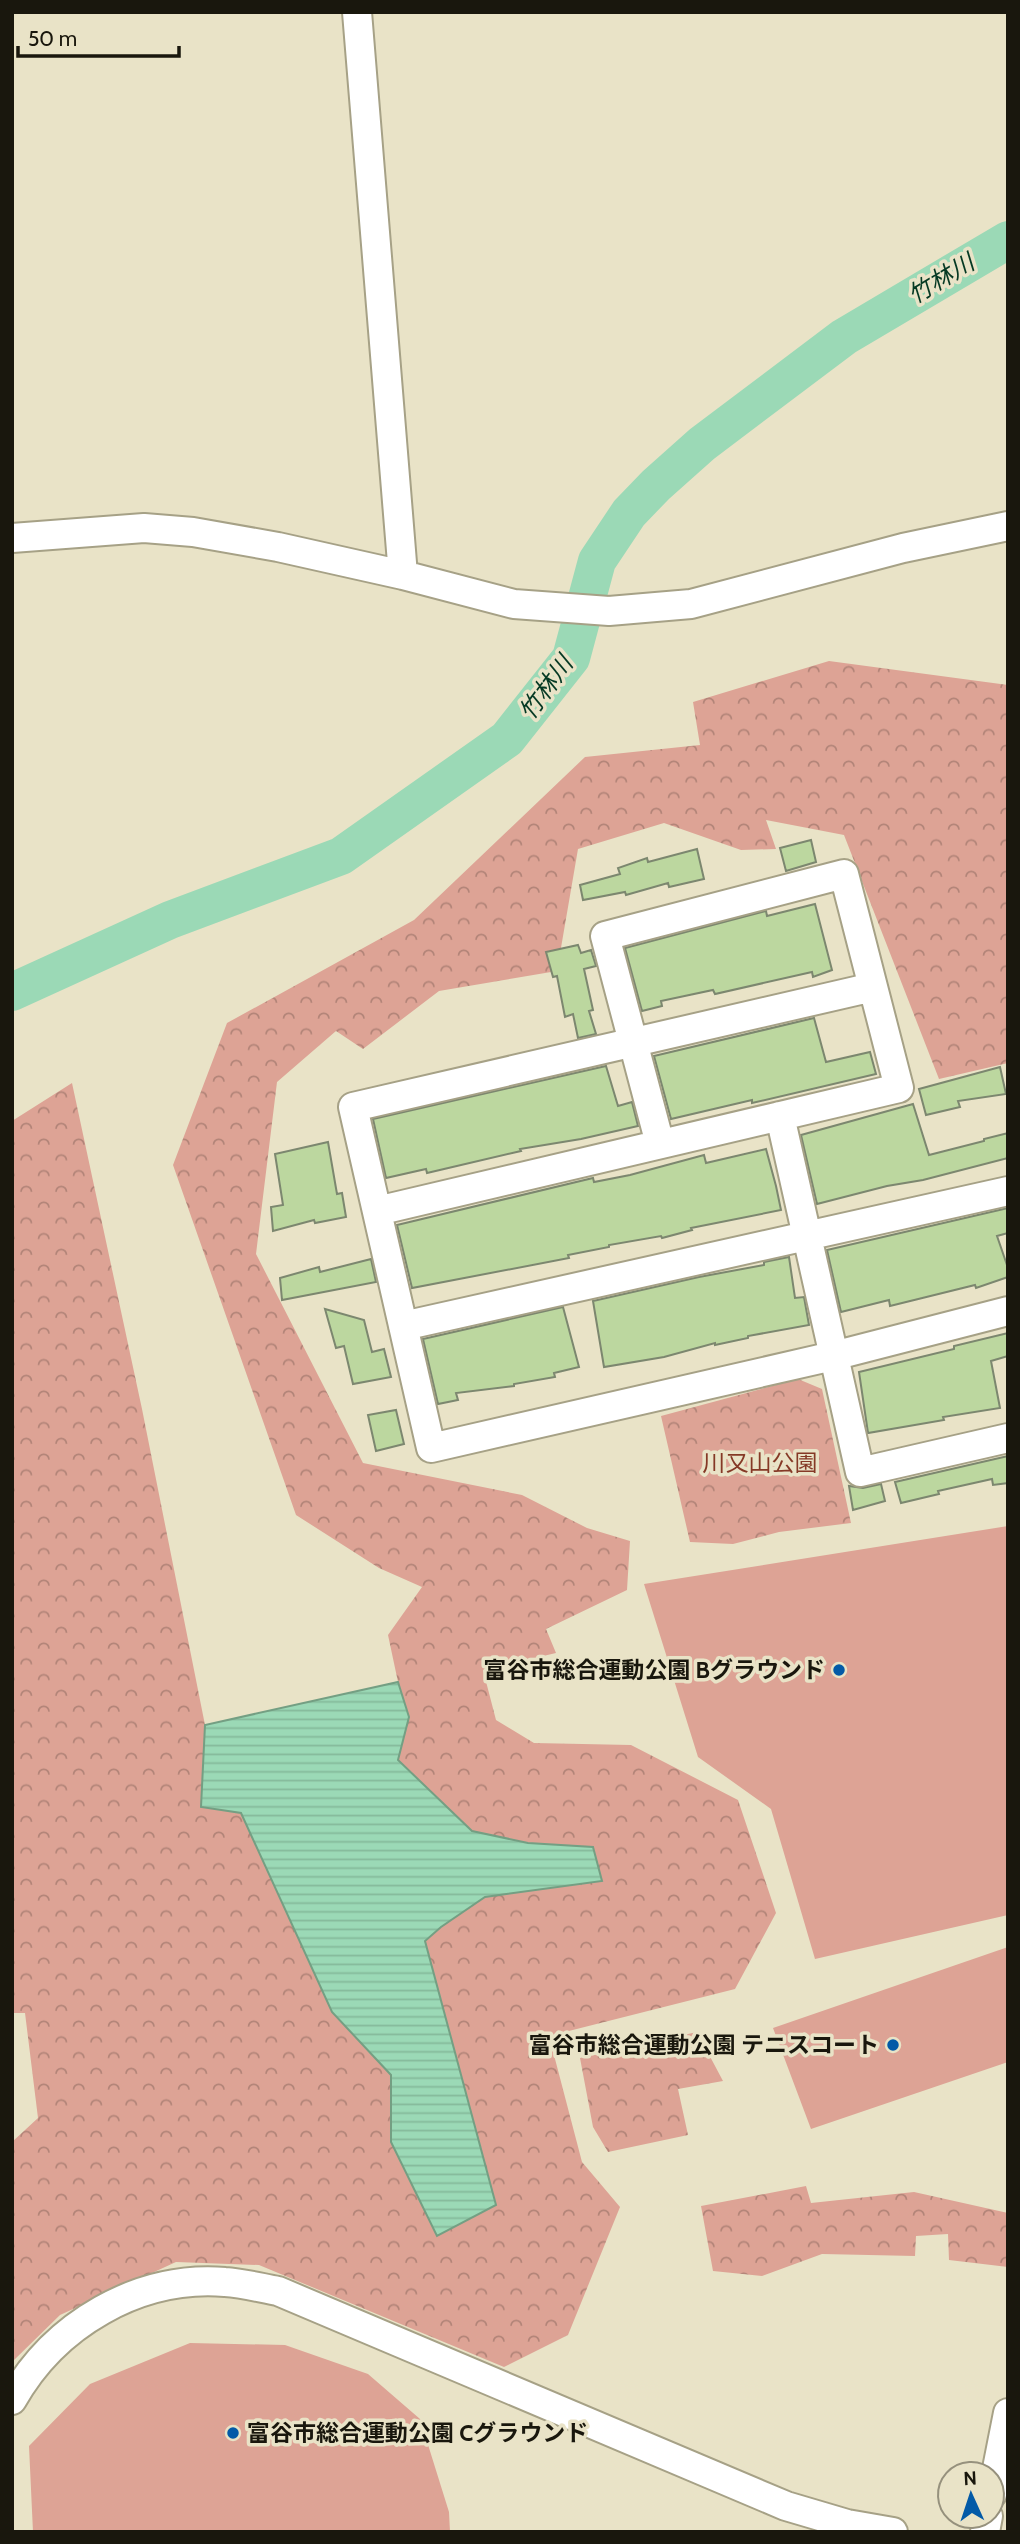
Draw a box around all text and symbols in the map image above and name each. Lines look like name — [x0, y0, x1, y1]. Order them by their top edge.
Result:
scale bar — [18, 14, 178, 58]
text: 50 m — [28, 26, 77, 51]
water label: 竹林川 — [902, 246, 982, 310]
water label: 竹林川 — [513, 648, 580, 725]
park label: 川又山公園 — [703, 1449, 818, 1477]
place label: 富谷市総合運動公園 Bグラウンド — [483, 1656, 825, 1684]
marker: 富谷市総合運動公園 Bグラウンド — [831, 1662, 847, 1678]
place label: 富谷市総合運動公園 テニスコート — [529, 2031, 879, 2059]
marker: 富谷市総合運動公園 テニスコート — [885, 2037, 901, 2053]
place label: 富谷市総合運動公園 Cグラウンド — [247, 2419, 588, 2447]
marker: 富谷市総合運動公園 Cグラウンド — [225, 2425, 241, 2441]
north arrow — [936, 2460, 1006, 2530]
text: N — [963, 2467, 977, 2490]

